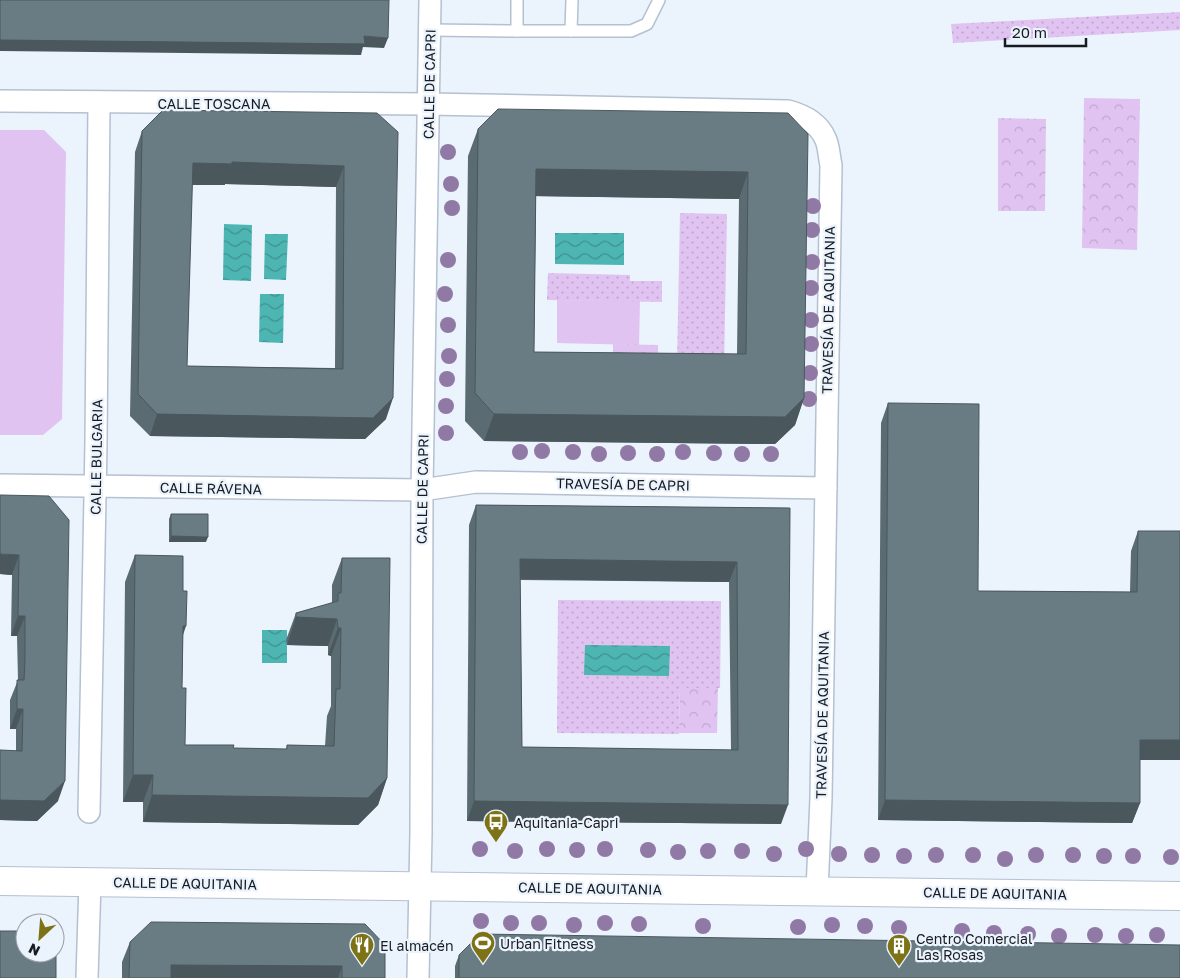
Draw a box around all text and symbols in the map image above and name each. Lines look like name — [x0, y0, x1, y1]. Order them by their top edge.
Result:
scale bar — [1005, 15, 1086, 47]
text: 20 m — [1012, 23, 1047, 41]
street label: CALLE DE CAPRI — [420, 29, 438, 139]
street label: CALLE TOSCANA — [158, 95, 271, 112]
street label: TRAVESÍA DE AQUITANIA — [818, 225, 838, 394]
street label: CALLE BULGARIA — [86, 398, 106, 515]
street label: CALLE DE CAPRI — [413, 434, 431, 544]
street label: TRAVESÍA DE CAPRI — [556, 474, 690, 494]
street label: CALLE RÁVENA — [160, 479, 263, 497]
street label: TRAVESÍA DE AQUITANIA — [812, 630, 832, 799]
bus stop icon: Aquitania-Capri — [483, 809, 509, 843]
place label: Aquitania-Capri — [514, 814, 618, 831]
street label: CALLE DE AQUITANIA — [113, 873, 258, 893]
street label: CALLE DE AQUITANIA — [518, 878, 663, 898]
street label: CALLE DE AQUITANIA — [923, 883, 1068, 903]
north arrow — [15, 913, 65, 963]
sports icon: Urban Fitness — [470, 930, 496, 964]
place label: Centro Comercial Las Rosas — [916, 930, 1032, 963]
restaurant icon: El almacén — [349, 932, 375, 966]
building icon: Centro Comercial Las Rosas — [886, 933, 912, 967]
place label: Urban Fitness — [500, 935, 594, 952]
place label: El almacén — [380, 937, 454, 954]
text: N — [26, 940, 43, 960]

